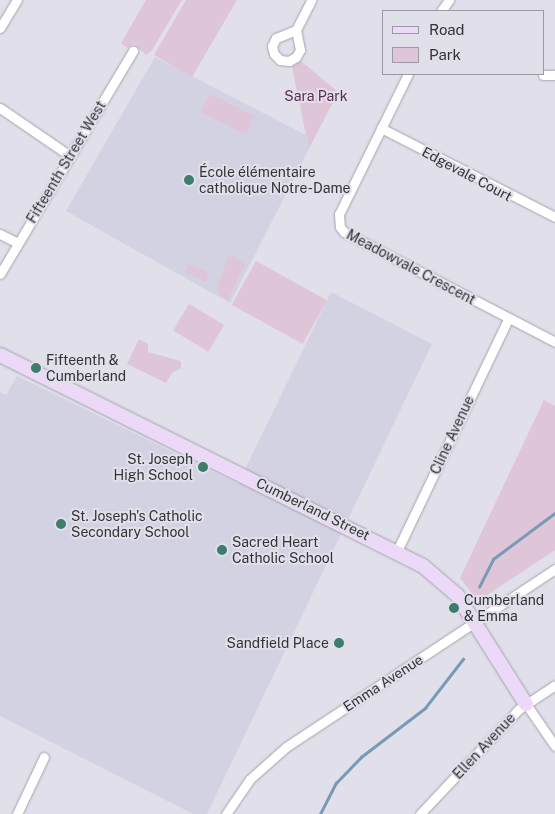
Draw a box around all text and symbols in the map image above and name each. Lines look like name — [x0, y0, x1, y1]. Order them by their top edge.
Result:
legend — [382, 10, 545, 75]
text: Road — [429, 21, 465, 38]
text: Park — [429, 46, 461, 63]
park label: Sara Park — [284, 88, 348, 104]
street label: Fifteenth Street West — [23, 98, 109, 226]
street label: Edgevale Court — [419, 143, 515, 205]
place label: École élémentaire catholique Notre-Dame — [199, 164, 351, 196]
marker: École élémentaire catholique Notre-Dame — [183, 174, 195, 186]
street label: Meadowvale Crescent — [344, 226, 478, 308]
place label: Fifteenth & Cumberland — [46, 352, 126, 384]
marker: Fifteenth & Cumberland — [30, 362, 42, 374]
street label: Cline Avenue — [426, 393, 478, 477]
place label: St. Joseph High School — [114, 451, 193, 484]
marker: St. Joseph High School — [197, 461, 209, 473]
street label: Cumberland Street — [253, 474, 373, 544]
place label: St. Joseph's Catholic Secondary School — [71, 508, 203, 540]
marker: St. Joseph's Catholic Secondary School — [55, 518, 67, 530]
place label: Sacred Heart Catholic School — [232, 534, 334, 566]
marker: Sacred Heart Catholic School — [216, 544, 228, 556]
place label: Cumberland & Emma — [464, 592, 544, 624]
marker: Cumberland & Emma — [448, 602, 460, 614]
place label: Sandfield Place — [227, 635, 329, 651]
marker: Sandfield Place — [333, 637, 345, 649]
street label: Emma Avenue — [340, 651, 426, 715]
street label: Ellen Avenue — [449, 710, 519, 782]

